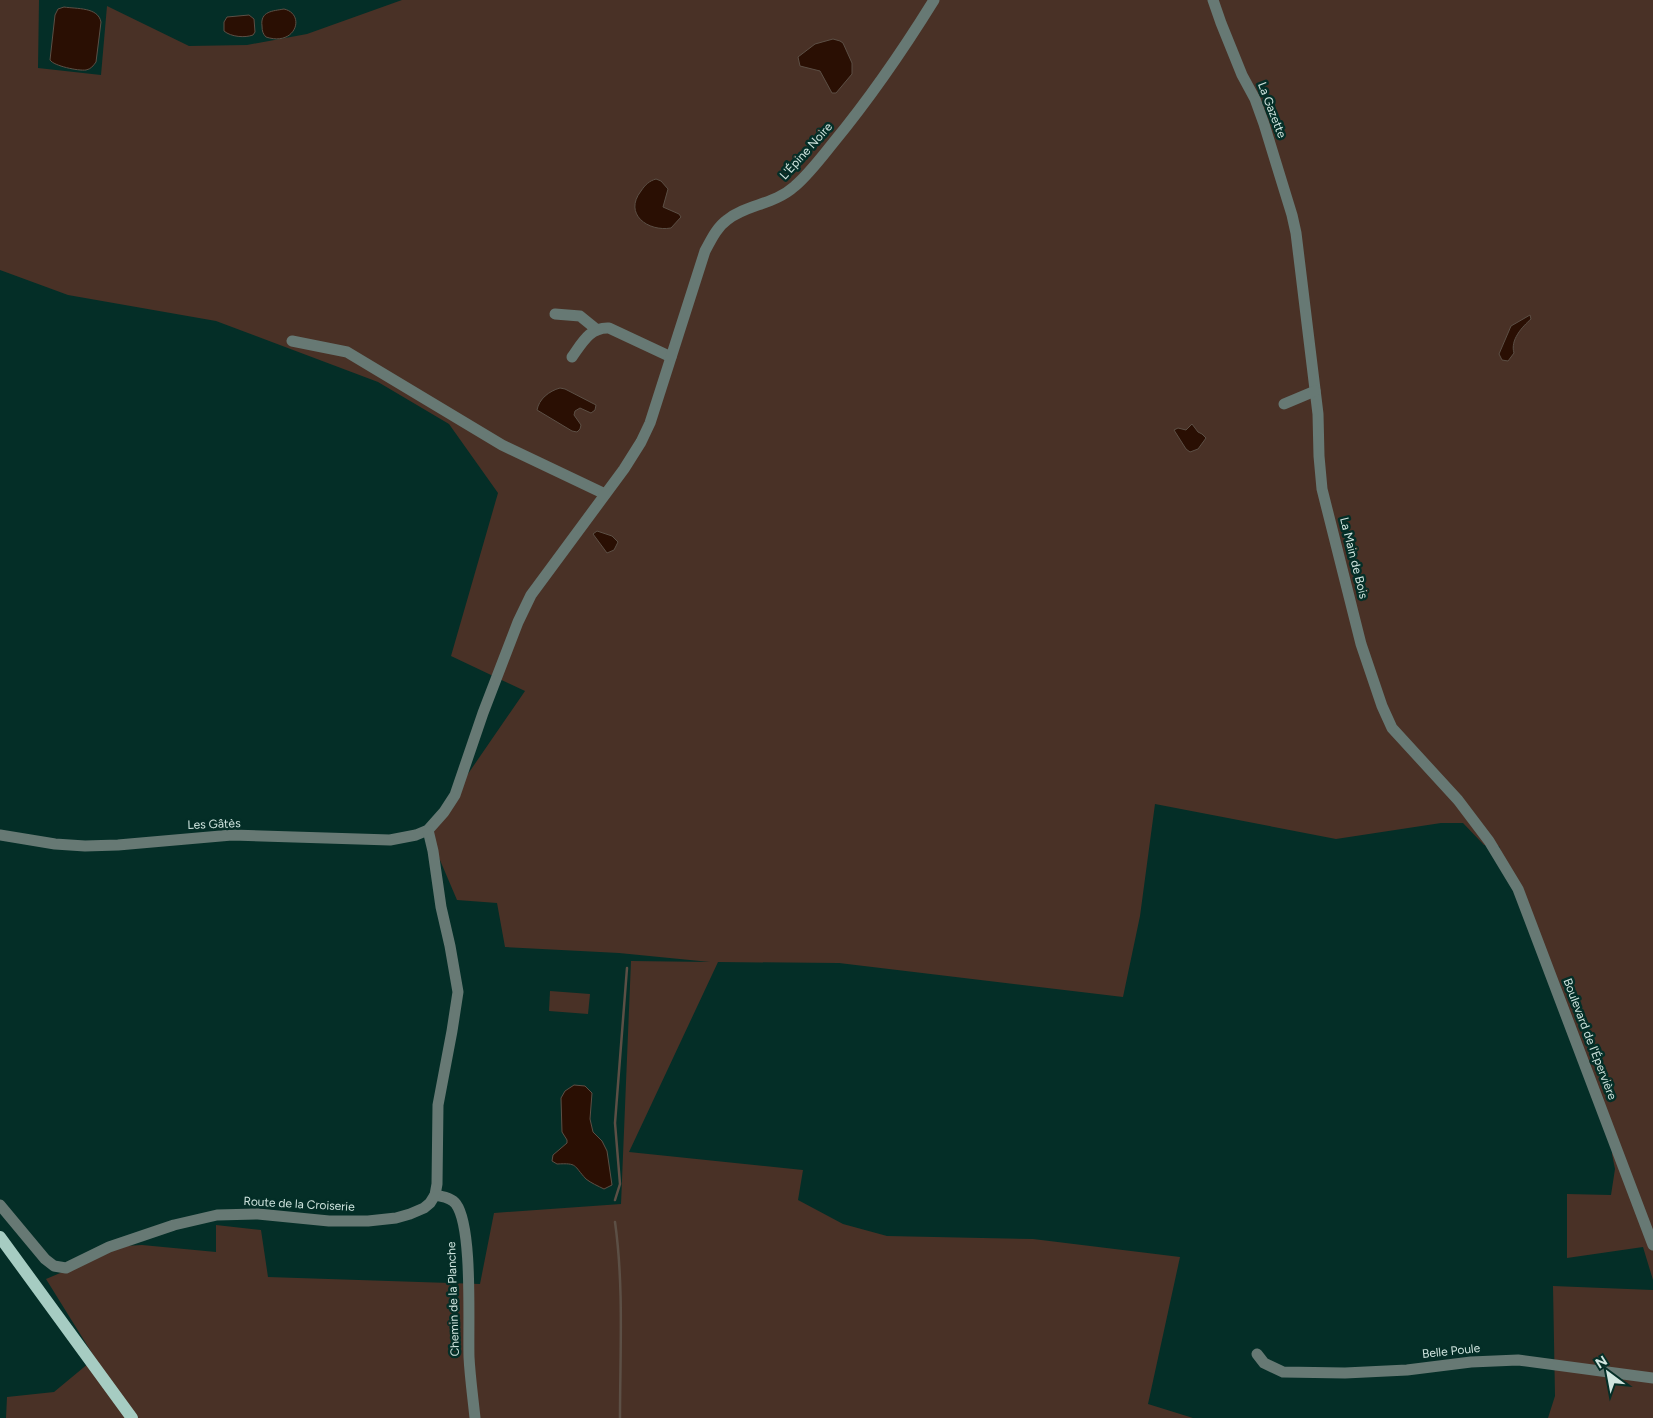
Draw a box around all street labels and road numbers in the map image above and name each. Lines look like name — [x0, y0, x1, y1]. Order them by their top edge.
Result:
street label: La Gazette — [1255, 80, 1289, 140]
street label: L'Épine Noire — [777, 119, 835, 182]
street label: La Main de Bois — [1337, 516, 1371, 600]
street label: Les Gâtès — [187, 816, 241, 832]
street label: Boulevard de l'Épervière — [1560, 976, 1620, 1102]
street label: Route de la Croiserie — [243, 1194, 355, 1214]
street label: Chemin de la Planche — [444, 1241, 462, 1357]
street label: Belle Poule — [1421, 1341, 1481, 1361]

